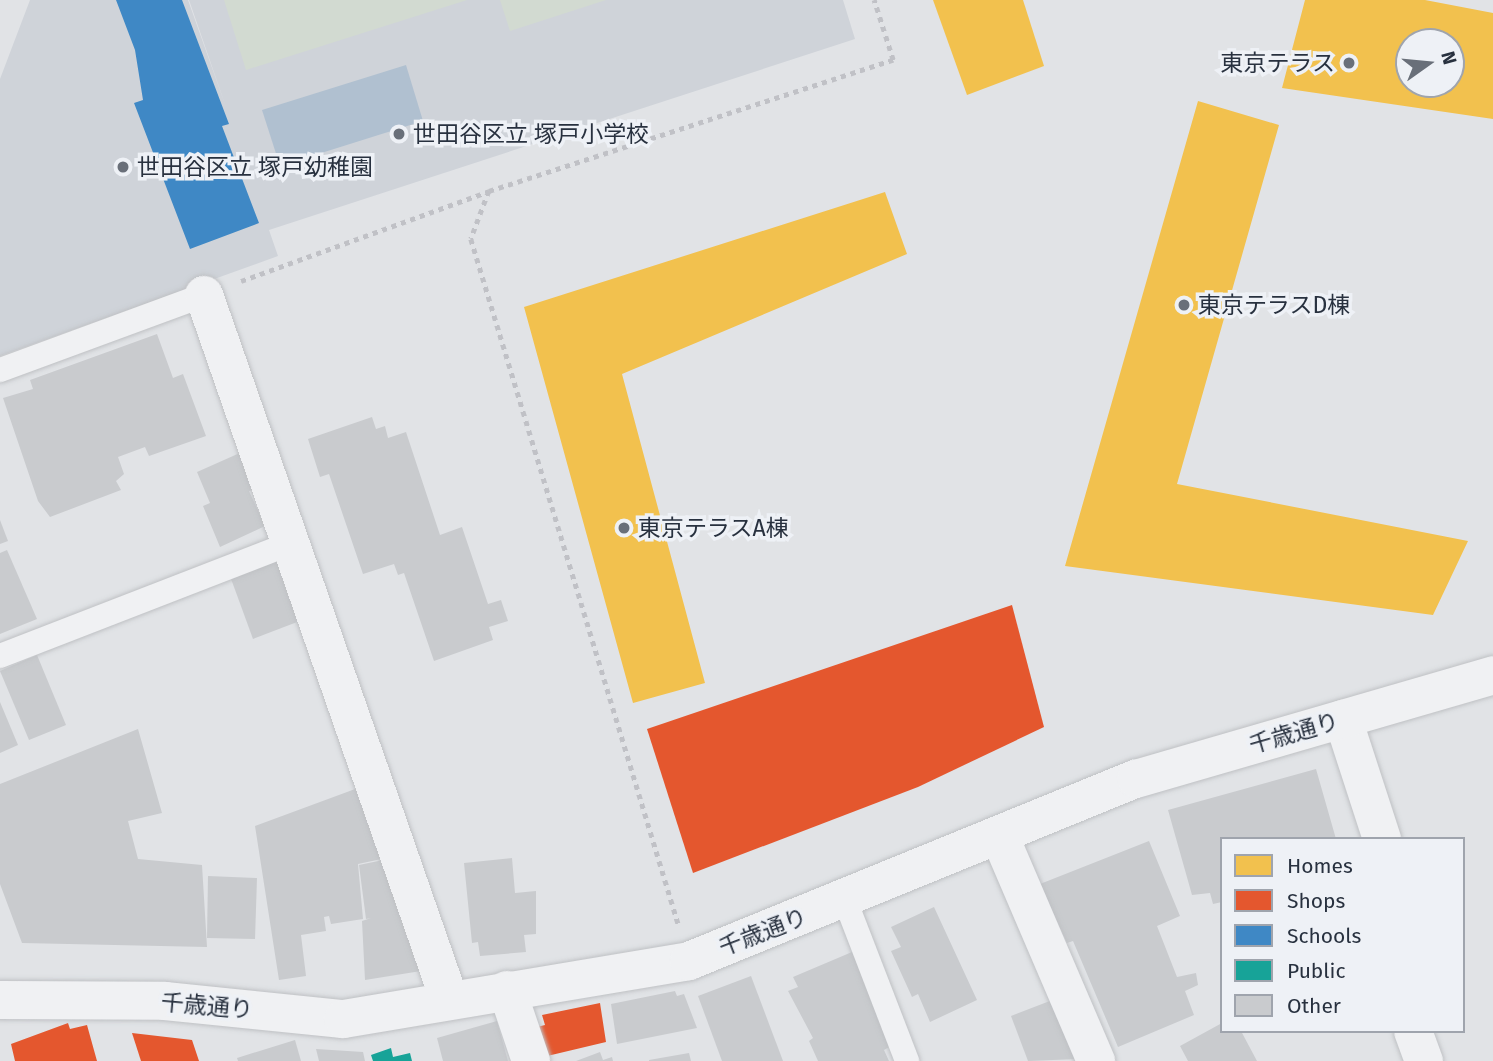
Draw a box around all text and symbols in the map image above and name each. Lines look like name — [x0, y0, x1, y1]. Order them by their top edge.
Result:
north arrow — [1395, 28, 1465, 98]
place label: 東京テラス — [1220, 49, 1335, 77]
text: N — [1436, 49, 1462, 67]
marker: 東京テラス — [1341, 55, 1357, 71]
place label: 世田谷区立 塚戸小学校 — [413, 120, 649, 148]
marker: 世田谷区立 塚戸小学校 — [391, 126, 407, 142]
place label: 世田谷区立 塚戸幼稚園 — [137, 153, 373, 181]
marker: 世田谷区立 塚戸幼稚園 — [115, 159, 131, 175]
place label: 東京テラスD棟 — [1198, 291, 1351, 319]
marker: 東京テラスD棟 — [1176, 297, 1192, 313]
place label: 東京テラスA棟 — [638, 514, 789, 542]
marker: 東京テラスA棟 — [616, 520, 632, 536]
street label: 千歳通り — [1246, 707, 1342, 759]
legend — [1220, 837, 1465, 1033]
text: Homes — [1287, 853, 1353, 879]
text: Shops — [1287, 888, 1345, 914]
street label: 千歳通り — [715, 903, 811, 961]
text: Schools — [1287, 923, 1361, 949]
text: Public — [1287, 958, 1345, 984]
street label: 千歳通り — [160, 988, 254, 1024]
text: Other — [1287, 993, 1341, 1019]

